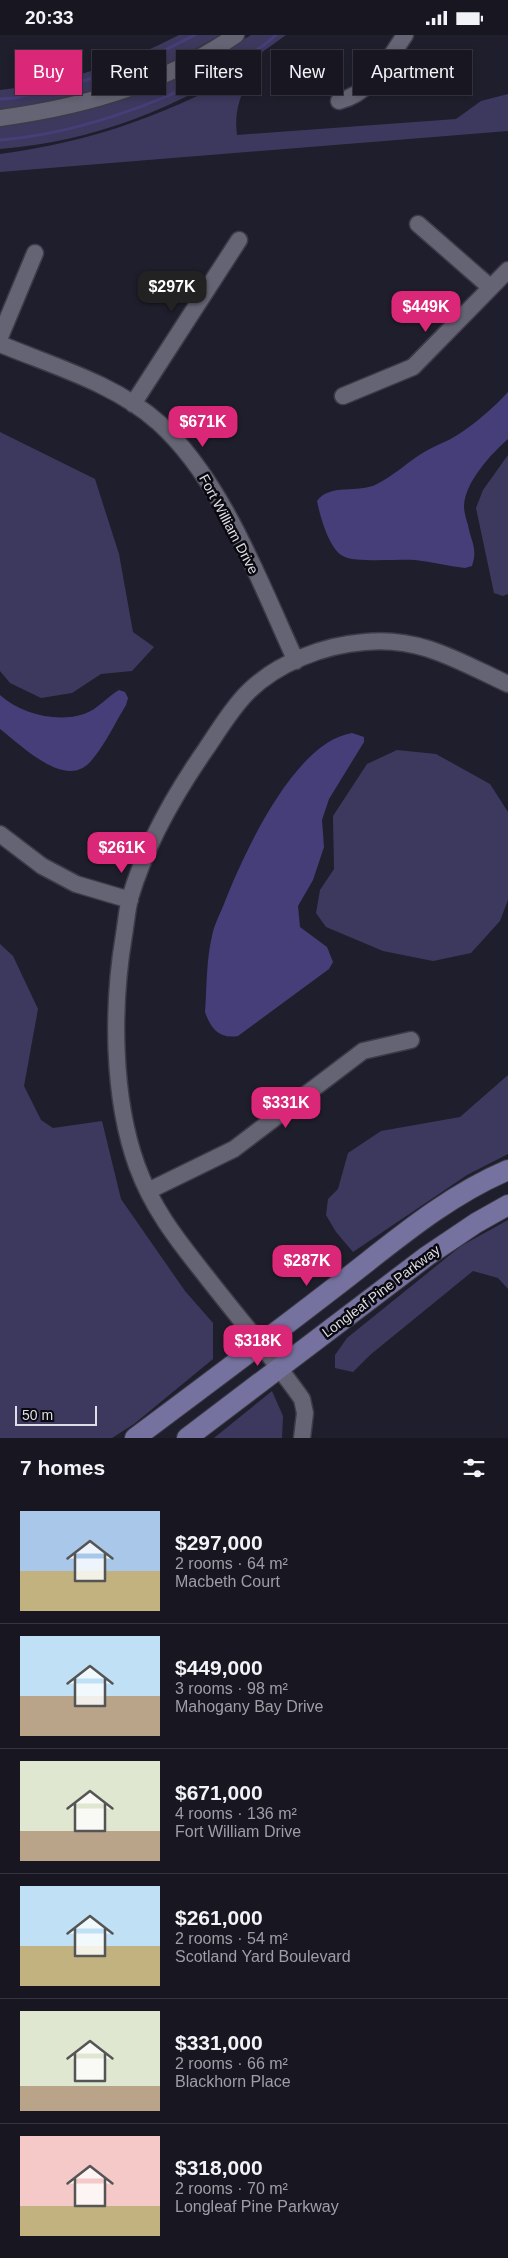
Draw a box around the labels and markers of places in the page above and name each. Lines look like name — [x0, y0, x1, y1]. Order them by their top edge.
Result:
pin: $297K — [137, 271, 207, 313]
pin: $449K — [391, 291, 461, 333]
pin: $671K — [168, 405, 238, 448]
pin: $261K — [87, 831, 157, 874]
pin: $331K — [251, 1087, 321, 1129]
pin: $287K — [272, 1245, 342, 1287]
pin: $318K — [223, 1325, 293, 1367]

